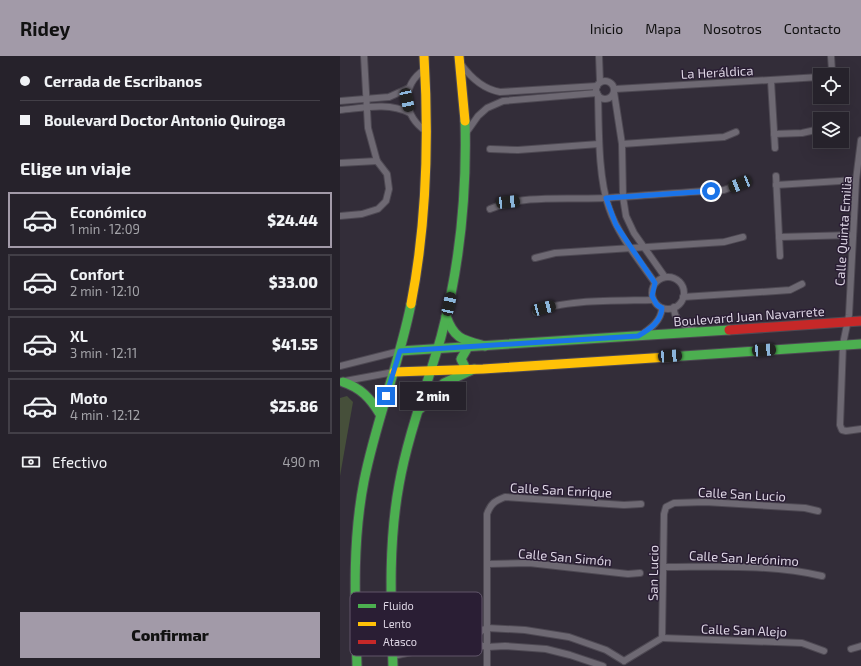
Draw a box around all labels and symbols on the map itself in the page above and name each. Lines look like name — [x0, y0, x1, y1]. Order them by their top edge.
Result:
street label: La Heráldica — [680, 62, 754, 82]
car — [399, 87, 415, 113]
car — [727, 174, 753, 194]
street label: Calle Quinta Emilia — [831, 176, 855, 286]
route start — [702, 182, 720, 200]
car — [495, 195, 521, 209]
car — [441, 291, 457, 317]
car — [531, 299, 557, 317]
street label: Boulevard Juan Navarrete — [673, 303, 825, 329]
car — [752, 343, 776, 357]
car — [658, 349, 682, 363]
callout: 2 min — [400, 382, 466, 410]
route end — [377, 387, 395, 405]
street label: Calle San Enrique — [510, 479, 612, 501]
street label: Calle San Lucio — [698, 484, 786, 504]
street label: Calle San Simón — [518, 545, 612, 569]
street label: San Lucio — [645, 545, 661, 601]
street label: Calle San Jerónimo — [689, 547, 799, 569]
legend — [350, 592, 482, 656]
text: Fluido — [383, 599, 414, 612]
text: Lento — [383, 617, 411, 630]
street label: Calle San Alejo — [701, 620, 787, 640]
text: Atasco — [383, 635, 417, 648]

